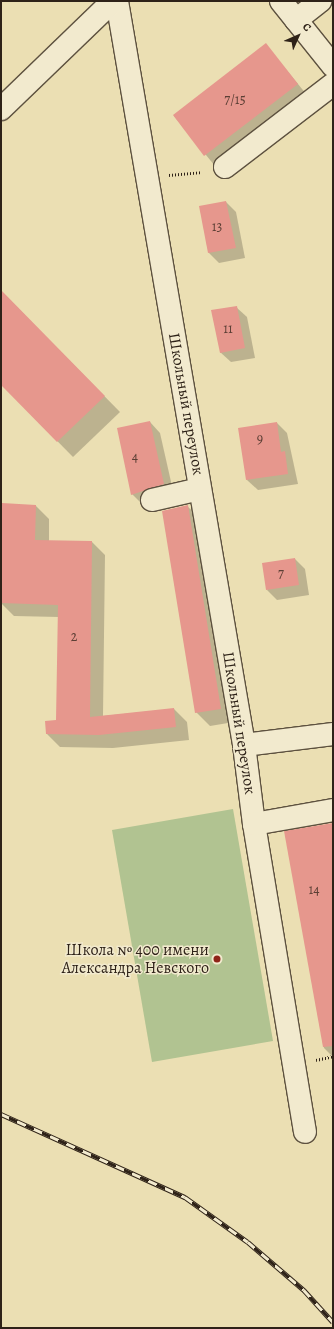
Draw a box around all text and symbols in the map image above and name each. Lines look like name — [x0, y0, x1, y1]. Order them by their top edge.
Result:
north arrow — [278, 16, 318, 56]
text: С — [299, 19, 315, 35]
house number: 7/15 — [224, 92, 246, 108]
house number: 13 — [212, 219, 222, 235]
house number: 11 — [223, 321, 233, 337]
street label: Школьный переулок — [164, 331, 208, 477]
house number: 9 — [257, 431, 263, 447]
house number: 4 — [132, 449, 138, 465]
house number: 7 — [278, 566, 284, 582]
house number: 2 — [71, 629, 77, 645]
street label: Школьный переулок — [218, 650, 260, 796]
house number: 14 — [308, 882, 320, 898]
place label: Школа № 400 имени Александра Невского — [62, 940, 209, 978]
marker: Школа № 400 имени Александра Невского — [212, 954, 222, 964]

